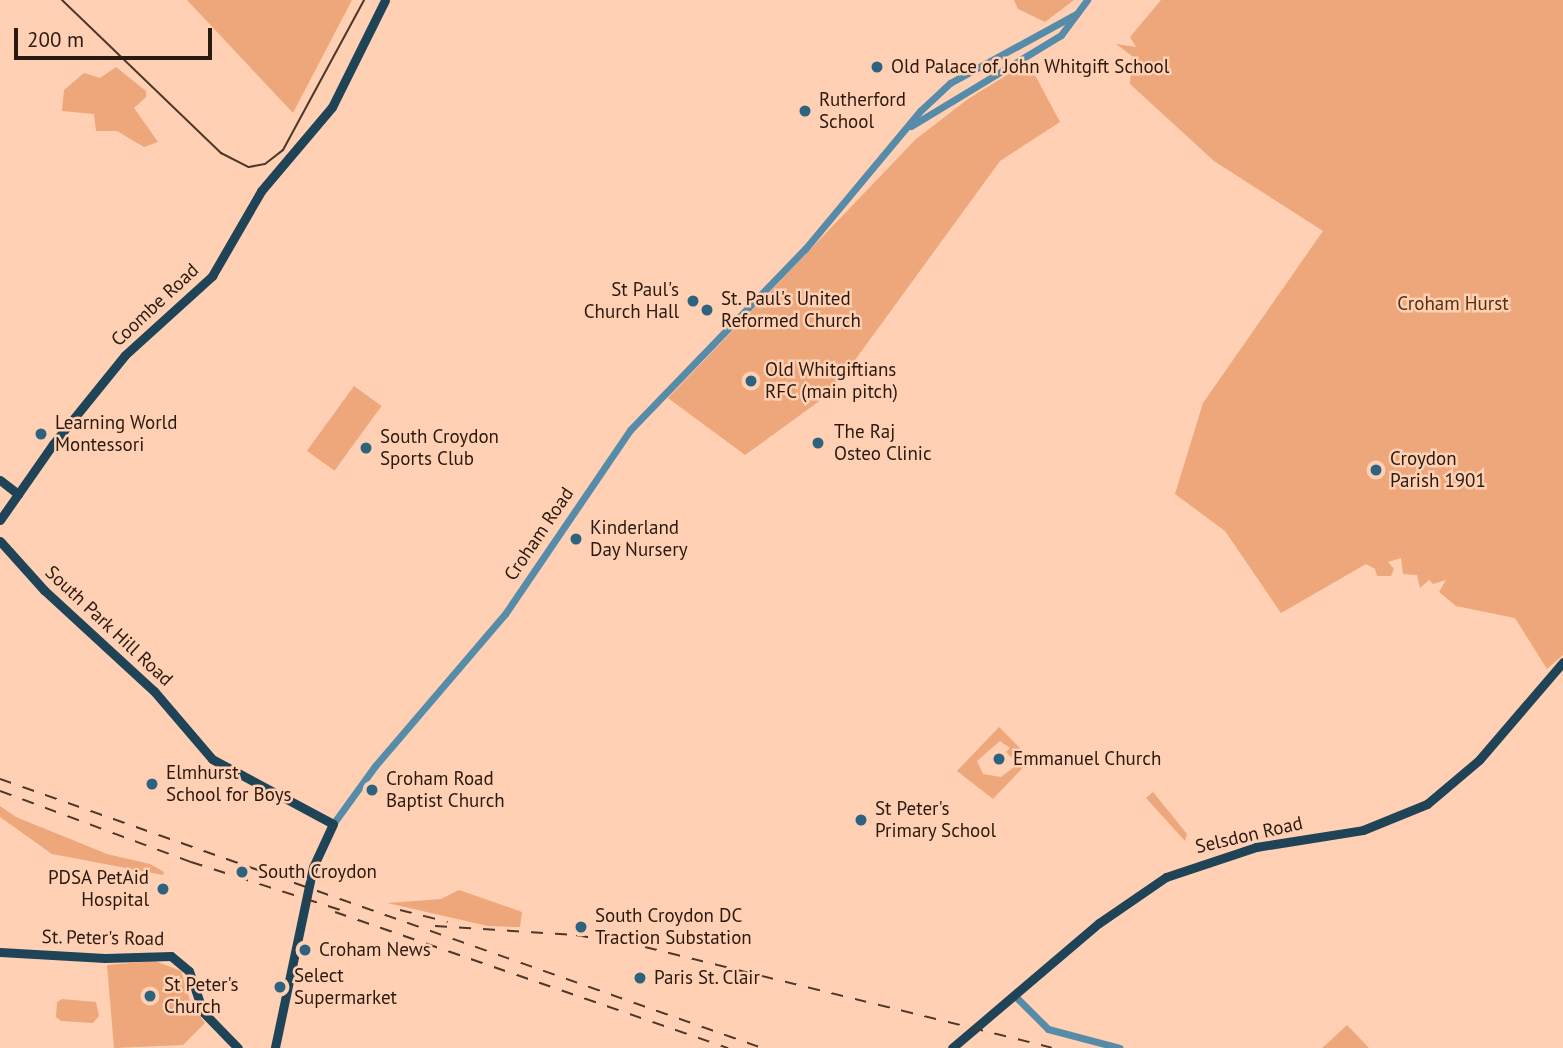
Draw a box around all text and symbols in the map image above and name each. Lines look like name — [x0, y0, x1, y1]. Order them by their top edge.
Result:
scale bar — [18, 14, 215, 58]
text: 200 m — [27, 26, 84, 53]
place label: Old Palace of John Whitgift School — [891, 56, 1170, 78]
marker: Old Palace of John Whitgift School — [869, 59, 885, 75]
place label: Rutherford School — [819, 89, 906, 133]
marker: Rutherford School — [797, 103, 813, 119]
street label: Coombe Road — [107, 259, 203, 351]
place label: St Paul's Church Hall — [584, 279, 679, 323]
place label: St. Paul's United Reformed Church — [721, 288, 861, 332]
marker: St Paul's Church Hall — [685, 293, 701, 309]
park label: Croham Hurst — [1397, 293, 1509, 315]
marker: St. Paul's United Reformed Church — [699, 302, 715, 318]
place label: Old Whitgiftians RFC (main pitch) — [765, 359, 899, 403]
marker: Old Whitgiftians RFC (main pitch) — [743, 373, 759, 389]
place label: Learning World Montessori — [55, 412, 178, 456]
place label: The Raj Osteo Clinic — [834, 421, 931, 465]
marker: Learning World Montessori — [33, 426, 49, 442]
place label: South Croydon Sports Club — [380, 426, 499, 470]
marker: The Raj Osteo Clinic — [808, 433, 828, 453]
marker: South Croydon Sports Club — [358, 440, 374, 456]
place label: Croydon Parish 1901 — [1390, 448, 1486, 492]
marker: Croydon Parish 1901 — [1368, 462, 1384, 478]
street label: Croham Road — [499, 483, 579, 585]
place label: Kinderland Day Nursery — [590, 517, 688, 561]
marker: Kinderland Day Nursery — [568, 531, 584, 547]
street label: South Park Hill Road — [40, 561, 178, 691]
place label: Emmanuel Church — [1013, 748, 1161, 770]
marker: Emmanuel Church — [991, 751, 1007, 767]
place label: Elmhurst School for Boys — [166, 762, 292, 806]
place label: Croham Road Baptist Church — [386, 768, 505, 812]
marker: Elmhurst School for Boys — [144, 776, 160, 792]
marker: Croham Road Baptist Church — [364, 782, 380, 798]
place label: St Peter's Primary School — [875, 798, 997, 842]
marker: St Peter's Primary School — [853, 812, 869, 828]
street label: Selsdon Road — [1193, 812, 1305, 858]
place label: South Croydon — [258, 861, 377, 883]
marker: South Croydon — [232, 862, 252, 882]
place label: PDSA PetAid Hospital — [47, 867, 149, 911]
marker: PDSA PetAid Hospital — [155, 881, 171, 897]
place label: South Croydon DC Traction Substation — [595, 905, 752, 949]
marker: South Croydon DC Traction Substation — [573, 919, 589, 935]
street label: St. Peter's Road — [41, 926, 165, 950]
place label: Croham News — [319, 939, 431, 961]
marker: Croham News — [297, 942, 313, 958]
place label: Select Supermarket — [294, 965, 397, 1009]
place label: Paris St. Clair — [654, 967, 761, 989]
marker: Paris St. Clair — [632, 970, 648, 986]
place label: St Peter's Church — [164, 974, 238, 1018]
marker: Select Supermarket — [272, 979, 288, 995]
marker: St Peter's Church — [142, 988, 158, 1004]

